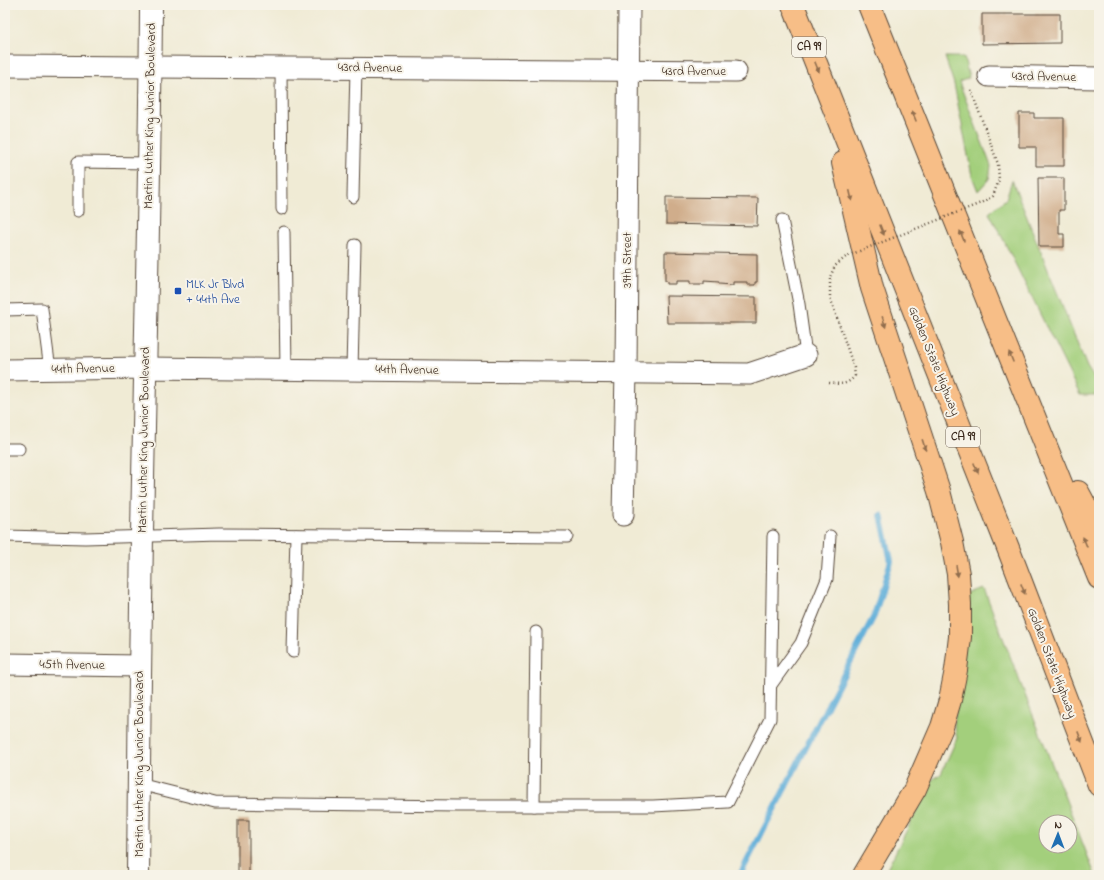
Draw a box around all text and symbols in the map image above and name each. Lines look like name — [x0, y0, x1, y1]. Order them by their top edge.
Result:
street label: Martin Luther King Junior Boulevard — [139, 22, 162, 209]
road number: CA 99 — [792, 37, 826, 57]
street label: 43rd Avenue — [338, 58, 402, 78]
street label: 43rd Avenue — [662, 62, 726, 81]
one-way arrow — [815, 62, 821, 74]
street label: 43rd Avenue — [1012, 67, 1076, 87]
one-way arrow — [910, 109, 916, 121]
one-way arrow — [848, 190, 854, 202]
one-way arrow — [879, 225, 885, 237]
one-way arrow — [959, 230, 965, 242]
street label: 39th Street — [618, 231, 637, 288]
place label: MLK Jr Blvd + 44th Ave — [186, 275, 245, 309]
marker: MLK Jr Blvd + 44th Ave — [173, 286, 183, 296]
street label: Golden State Highway — [902, 303, 965, 419]
one-way arrow — [881, 316, 887, 328]
street label: Martin Luther King Junior Boulevard — [133, 346, 156, 533]
one-way arrow — [1008, 351, 1014, 362]
street label: 44th Avenue — [51, 359, 115, 379]
street label: 44th Avenue — [375, 360, 439, 380]
road number: CA 99 — [946, 427, 980, 447]
one-way arrow — [921, 439, 927, 451]
one-way arrow — [973, 463, 979, 475]
one-way arrow — [1081, 535, 1087, 547]
one-way arrow — [954, 565, 960, 577]
one-way arrow — [1021, 584, 1027, 596]
street label: Golden State Highway — [1021, 605, 1082, 721]
street label: 45th Avenue — [39, 655, 105, 675]
street label: Martin Luther King Junior Boulevard — [130, 670, 150, 857]
one-way arrow — [1078, 731, 1084, 743]
north arrow — [1038, 814, 1078, 854]
text: N — [1054, 817, 1062, 833]

